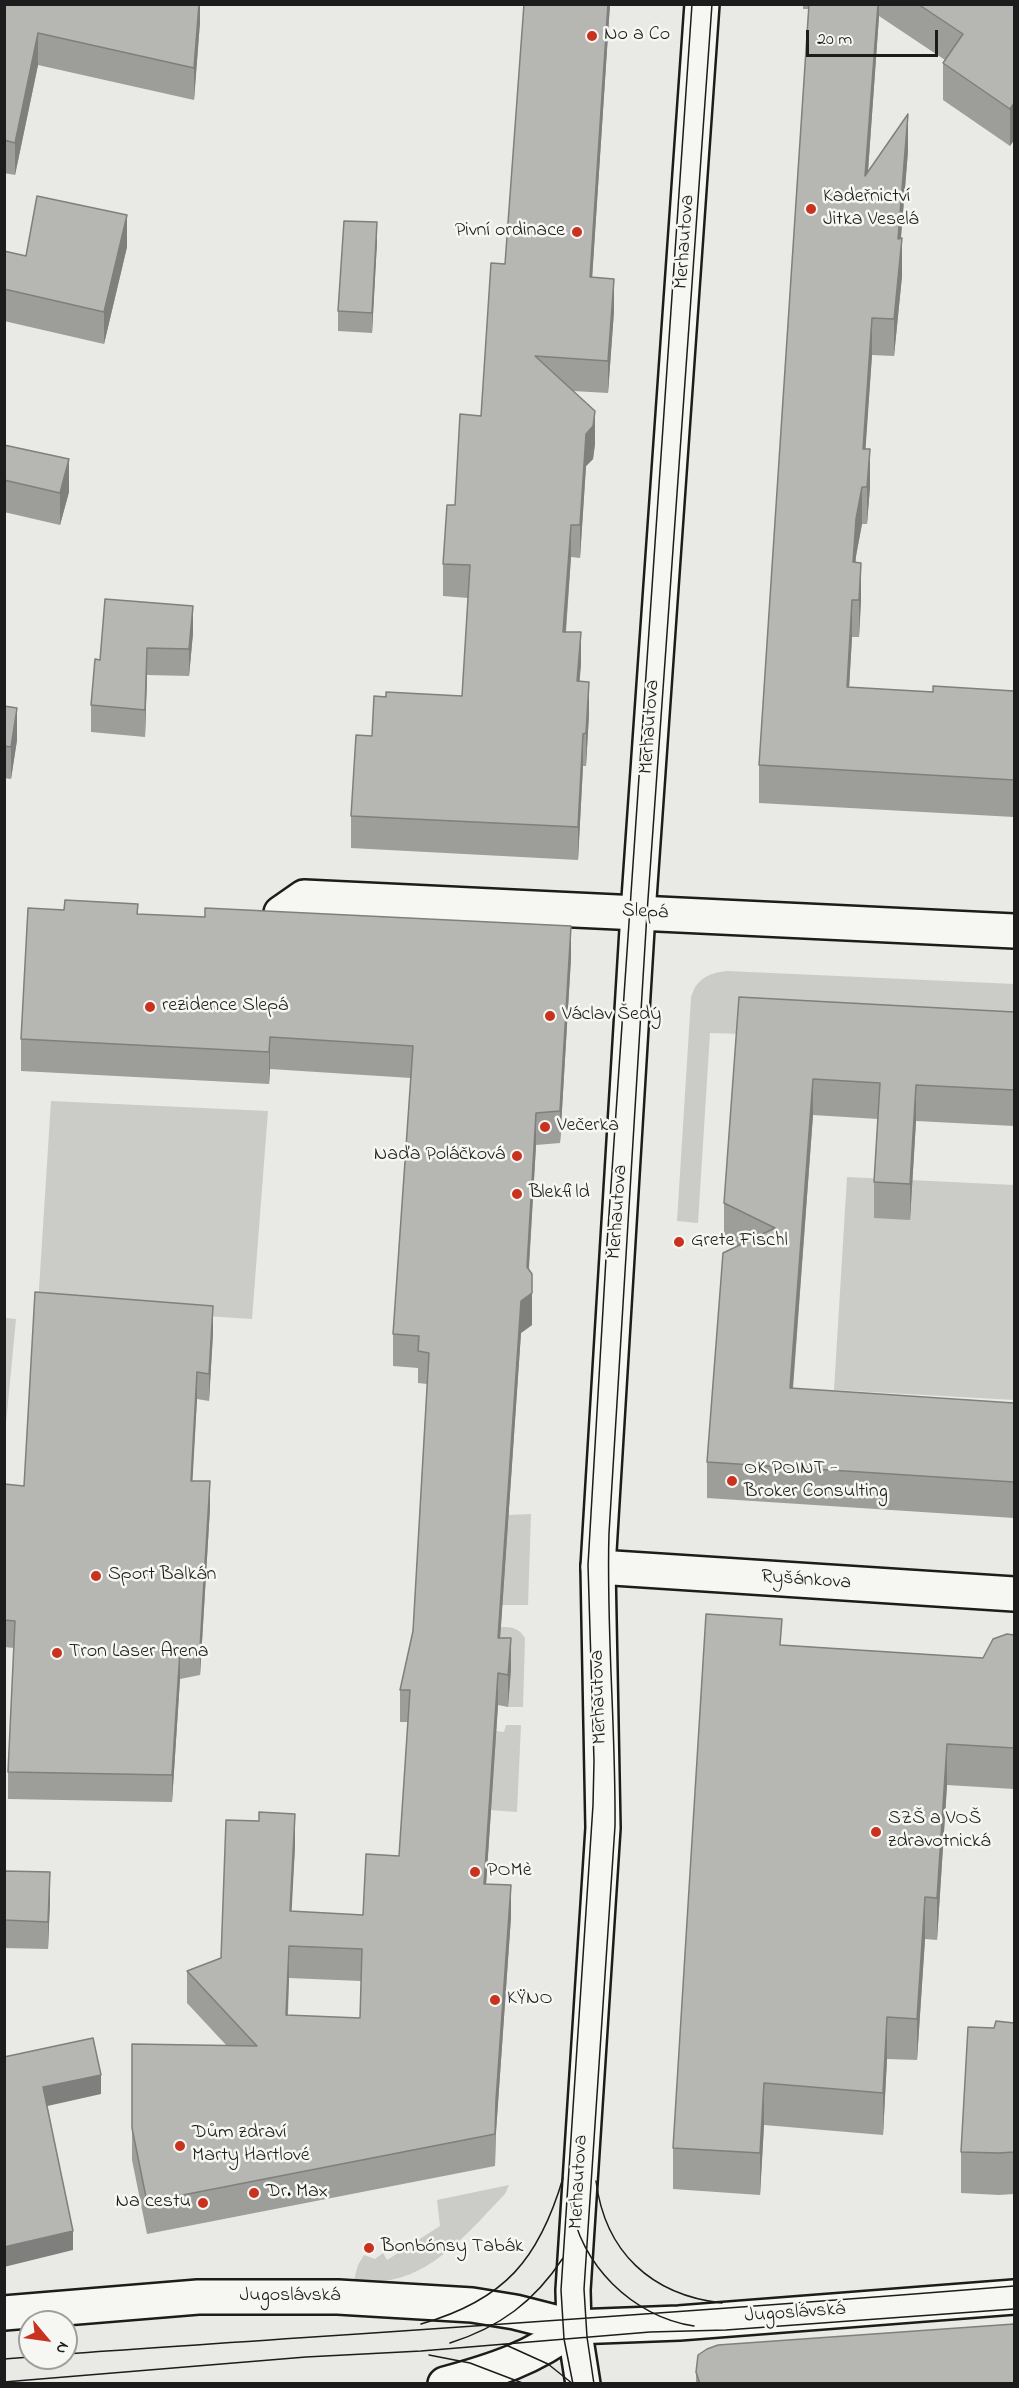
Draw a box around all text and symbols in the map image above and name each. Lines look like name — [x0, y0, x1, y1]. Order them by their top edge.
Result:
scale bar — [809, 18, 941, 56]
place label: No a Co — [604, 24, 670, 48]
text: 20 m — [817, 27, 852, 53]
marker: No a Co — [585, 29, 599, 43]
place label: Kadeřnictví Jitka Veselá — [823, 186, 919, 233]
street label: Merhautova — [671, 194, 701, 290]
marker: Kadeřnictví Jitka Veselá — [804, 202, 818, 216]
place label: Pivní ordinace — [455, 220, 565, 244]
marker: Pivní ordinace — [570, 225, 584, 239]
street label: Merhautova — [636, 679, 666, 775]
street label: Slepá — [621, 900, 669, 926]
place label: rezidence Slepá — [162, 995, 288, 1019]
marker: rezidence Slepá — [143, 1000, 157, 1014]
place label: Václav Šedý — [562, 1004, 661, 1028]
marker: Václav Šedý — [543, 1009, 557, 1023]
place label: Večerka — [557, 1115, 619, 1139]
marker: Večerka — [538, 1120, 552, 1134]
place label: Naďa Poláčková — [374, 1144, 505, 1168]
marker: Naďa Poláčková — [510, 1149, 524, 1163]
street label: Merhautova — [604, 1164, 634, 1260]
place label: Blekfild — [529, 1182, 590, 1206]
marker: Blekfild — [510, 1187, 524, 1201]
place label: Grete Fischl — [691, 1230, 788, 1254]
marker: Grete Fischl — [672, 1235, 686, 1249]
place label: OK POINT - Broker Consulting — [744, 1458, 888, 1505]
marker: OK POINT - Broker Consulting — [725, 1474, 739, 1488]
place label: Sport Balkán — [108, 1564, 216, 1588]
street label: Ryšánkova — [760, 1566, 852, 1596]
marker: Sport Balkán — [89, 1569, 103, 1583]
place label: Tron Laser Arena — [69, 1641, 209, 1665]
marker: Tron Laser Arena — [50, 1646, 64, 1660]
street label: Merhautova — [586, 1649, 614, 1745]
place label: SZŠ a VOŠ zdravotnická — [888, 1808, 991, 1855]
marker: SZŠ a VOŠ zdravotnická — [869, 1825, 883, 1839]
place label: POMè — [487, 1860, 532, 1884]
marker: POMè — [468, 1865, 482, 1879]
place label: KŸNO — [507, 1988, 553, 2012]
marker: KŸNO — [488, 1993, 502, 2007]
place label: Dům zdraví Marty Hartlové — [192, 2122, 310, 2169]
street label: Merhautova — [566, 2134, 594, 2230]
marker: Dům zdraví Marty Hartlové — [173, 2139, 187, 2153]
place label: Dr. Max — [266, 2181, 328, 2205]
marker: Dr. Max — [247, 2186, 261, 2200]
place label: Na cestu — [116, 2191, 191, 2215]
marker: Na cestu — [196, 2196, 210, 2210]
place label: Bonbónsy Tabák — [381, 2236, 524, 2260]
marker: Bonbónsy Tabák — [362, 2241, 376, 2255]
street label: Jugoslávská — [240, 2285, 340, 2309]
street label: Jugoslávská — [744, 2299, 846, 2329]
north arrow — [18, 2310, 78, 2370]
text: N — [49, 2337, 75, 2358]

